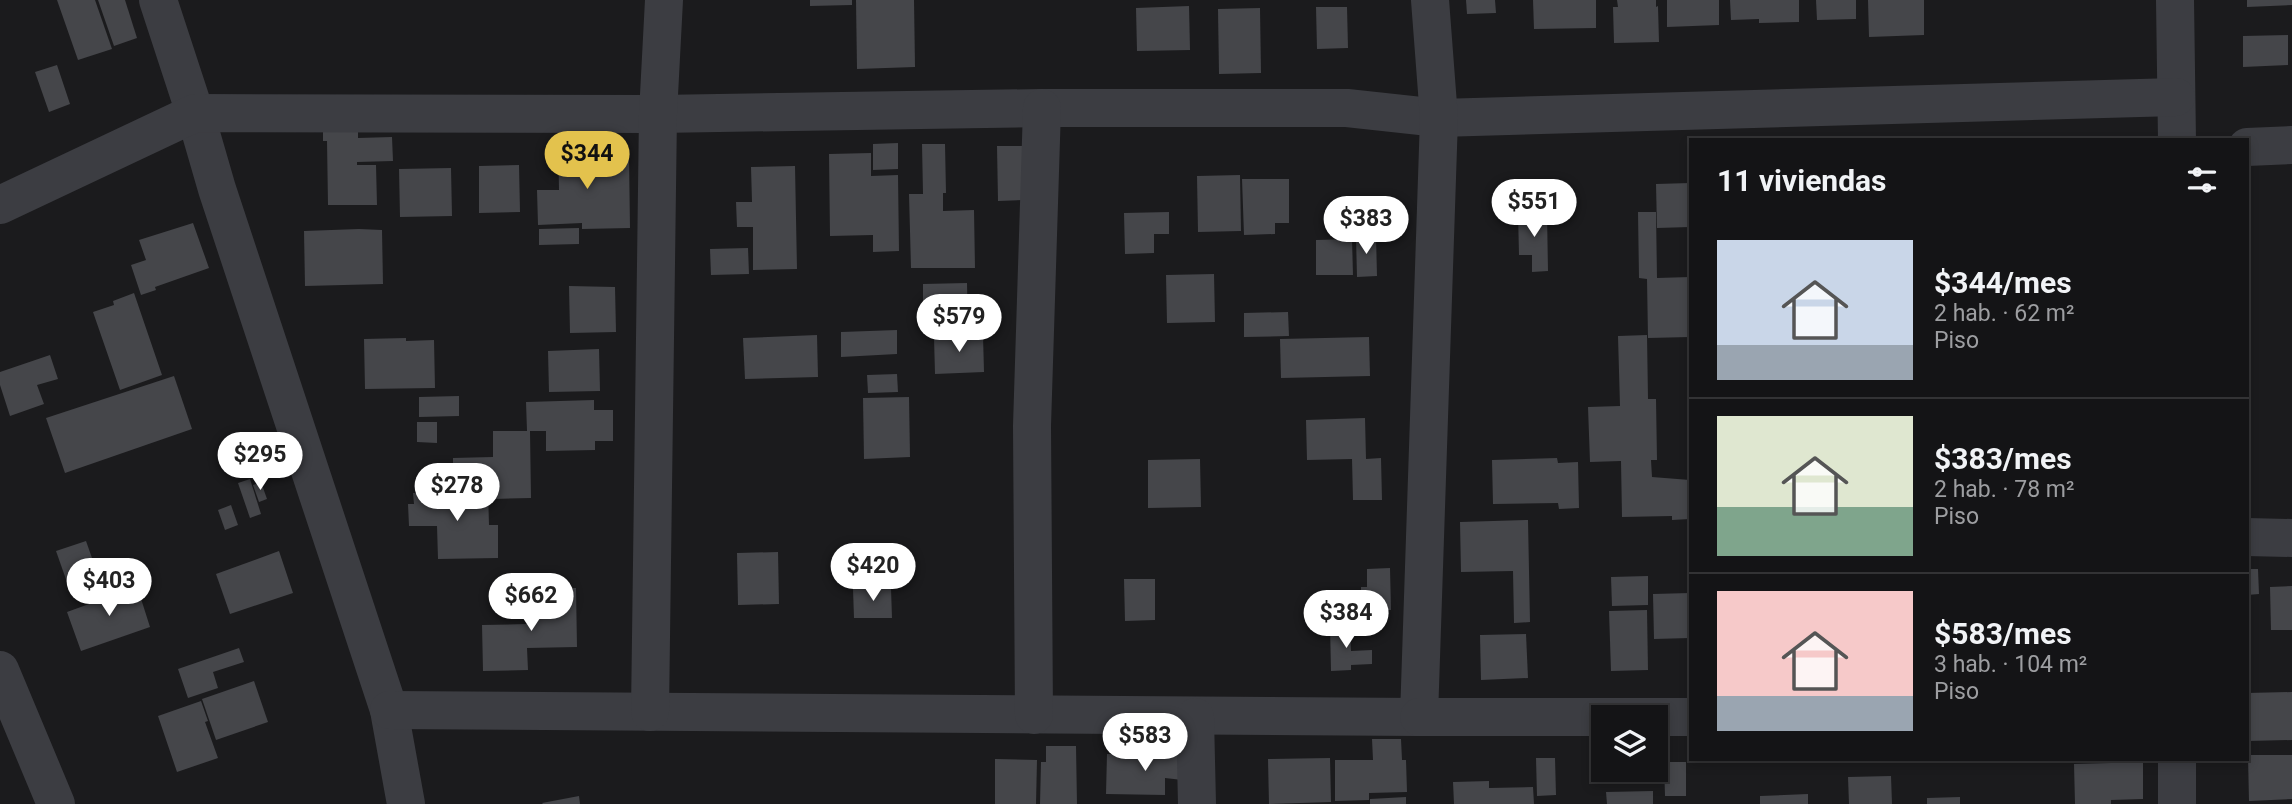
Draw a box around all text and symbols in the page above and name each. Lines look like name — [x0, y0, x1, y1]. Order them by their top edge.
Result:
pin: $344 — [546, 132, 628, 191]
text: $344 — [561, 140, 613, 167]
icon: filters — [2183, 161, 2221, 199]
text: 11 viviendas — [1717, 163, 1887, 198]
pin: $551 — [1493, 180, 1575, 239]
text: $551 — [1508, 188, 1560, 215]
pin: $383 — [1325, 196, 1407, 256]
text: $383 — [1340, 205, 1392, 232]
text: $344/mes — [1934, 265, 2072, 300]
icon: home — [1773, 268, 1857, 352]
pin: $579 — [918, 294, 1000, 354]
text: 2 hab. · 62 m² — [1934, 300, 2074, 327]
text: $579 — [933, 303, 985, 330]
text: Piso — [1934, 327, 1979, 354]
pin: $295 — [219, 433, 301, 492]
text: $295 — [234, 441, 286, 468]
text: $383/mes — [1934, 441, 2072, 476]
icon: home — [1773, 444, 1857, 528]
pin: $278 — [416, 463, 498, 523]
text: $278 — [431, 472, 483, 499]
text: 2 hab. · 78 m² — [1934, 476, 2074, 503]
text: Piso — [1934, 503, 1979, 530]
pin: $420 — [832, 544, 914, 603]
text: $420 — [847, 552, 899, 579]
pin: $403 — [68, 558, 150, 618]
text: $403 — [83, 567, 135, 594]
pin: $662 — [490, 574, 572, 633]
text: $662 — [505, 582, 557, 609]
pin: $384 — [1305, 590, 1387, 650]
text: $384 — [1320, 599, 1372, 626]
text: $583/mes — [1934, 616, 2072, 651]
icon: home — [1773, 619, 1857, 703]
text: 3 hab. · 104 m² — [1934, 651, 2087, 678]
text: Piso — [1934, 678, 1979, 705]
map controls — [1591, 705, 1668, 782]
button: layers — [1591, 705, 1668, 782]
pin: $583 — [1104, 714, 1186, 773]
text: $583 — [1119, 722, 1171, 749]

